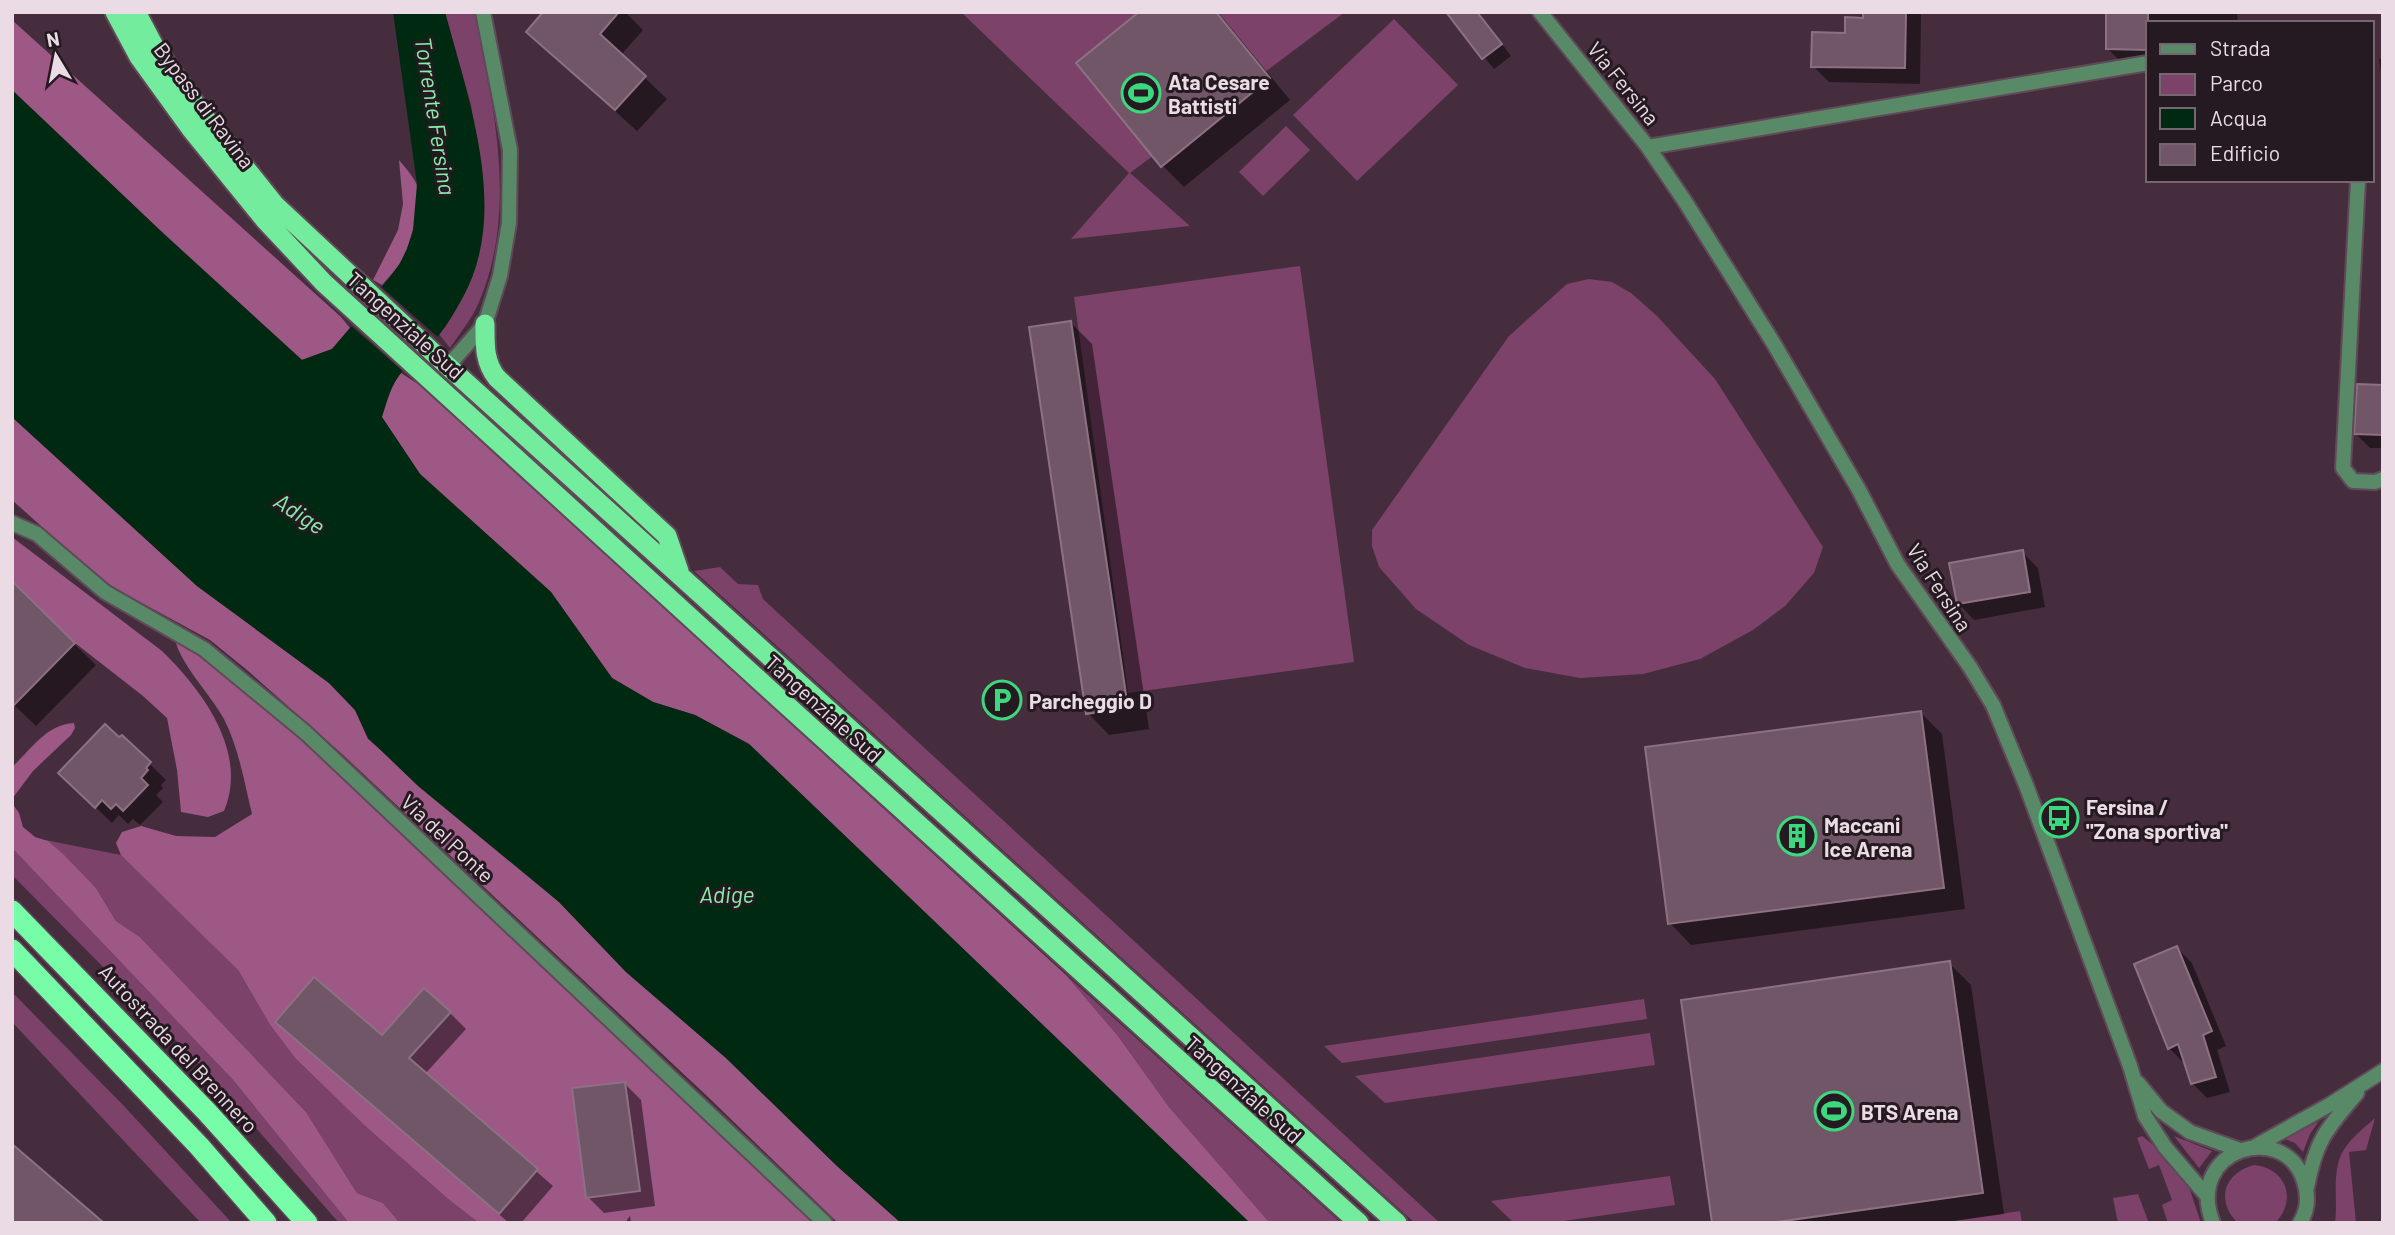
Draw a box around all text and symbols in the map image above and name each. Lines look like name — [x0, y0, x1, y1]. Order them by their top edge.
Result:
north arrow — [21, 21, 91, 91]
legend — [2146, 21, 2374, 182]
text: N — [45, 26, 61, 51]
water label: Torrente Fersina — [410, 35, 462, 197]
text: Strada — [2210, 35, 2270, 60]
street label: Via Fersina — [1583, 36, 1665, 130]
street label: Bypass di Ravina — [150, 37, 260, 173]
place label: Ata Cesare Battisti — [1168, 69, 1270, 118]
text: Parco — [2210, 70, 2263, 95]
sports icon: Ata Cesare Battisti — [1120, 72, 1162, 114]
text: Acqua — [2210, 105, 2267, 130]
text: Edificio — [2210, 140, 2280, 165]
street label: Tangenziale Sud — [343, 266, 469, 384]
water label: Adige — [269, 486, 331, 540]
street label: Via Fersina — [1902, 538, 1978, 636]
street label: Tangenziale Sud — [761, 649, 887, 767]
parking icon: Parcheggio D — [981, 679, 1023, 721]
place label: Parcheggio D — [1029, 688, 1152, 713]
street label: Via del Ponte — [396, 789, 500, 887]
place label: Fersina / "Zona sportiva" — [2086, 794, 2228, 843]
bus stop icon: Fersina / "Zona sportiva" — [2038, 797, 2080, 839]
place label: Maccani Ice Arena — [1824, 812, 1912, 861]
building icon: Maccani Ice Arena — [1776, 815, 1818, 857]
water label: Adige — [700, 880, 754, 908]
street label: Autostrada del Brennero — [94, 958, 264, 1138]
street label: Tangenziale Sud — [1181, 1030, 1307, 1148]
sports icon: BTS Arena — [1813, 1090, 1855, 1132]
place label: BTS Arena — [1861, 1099, 1958, 1124]

